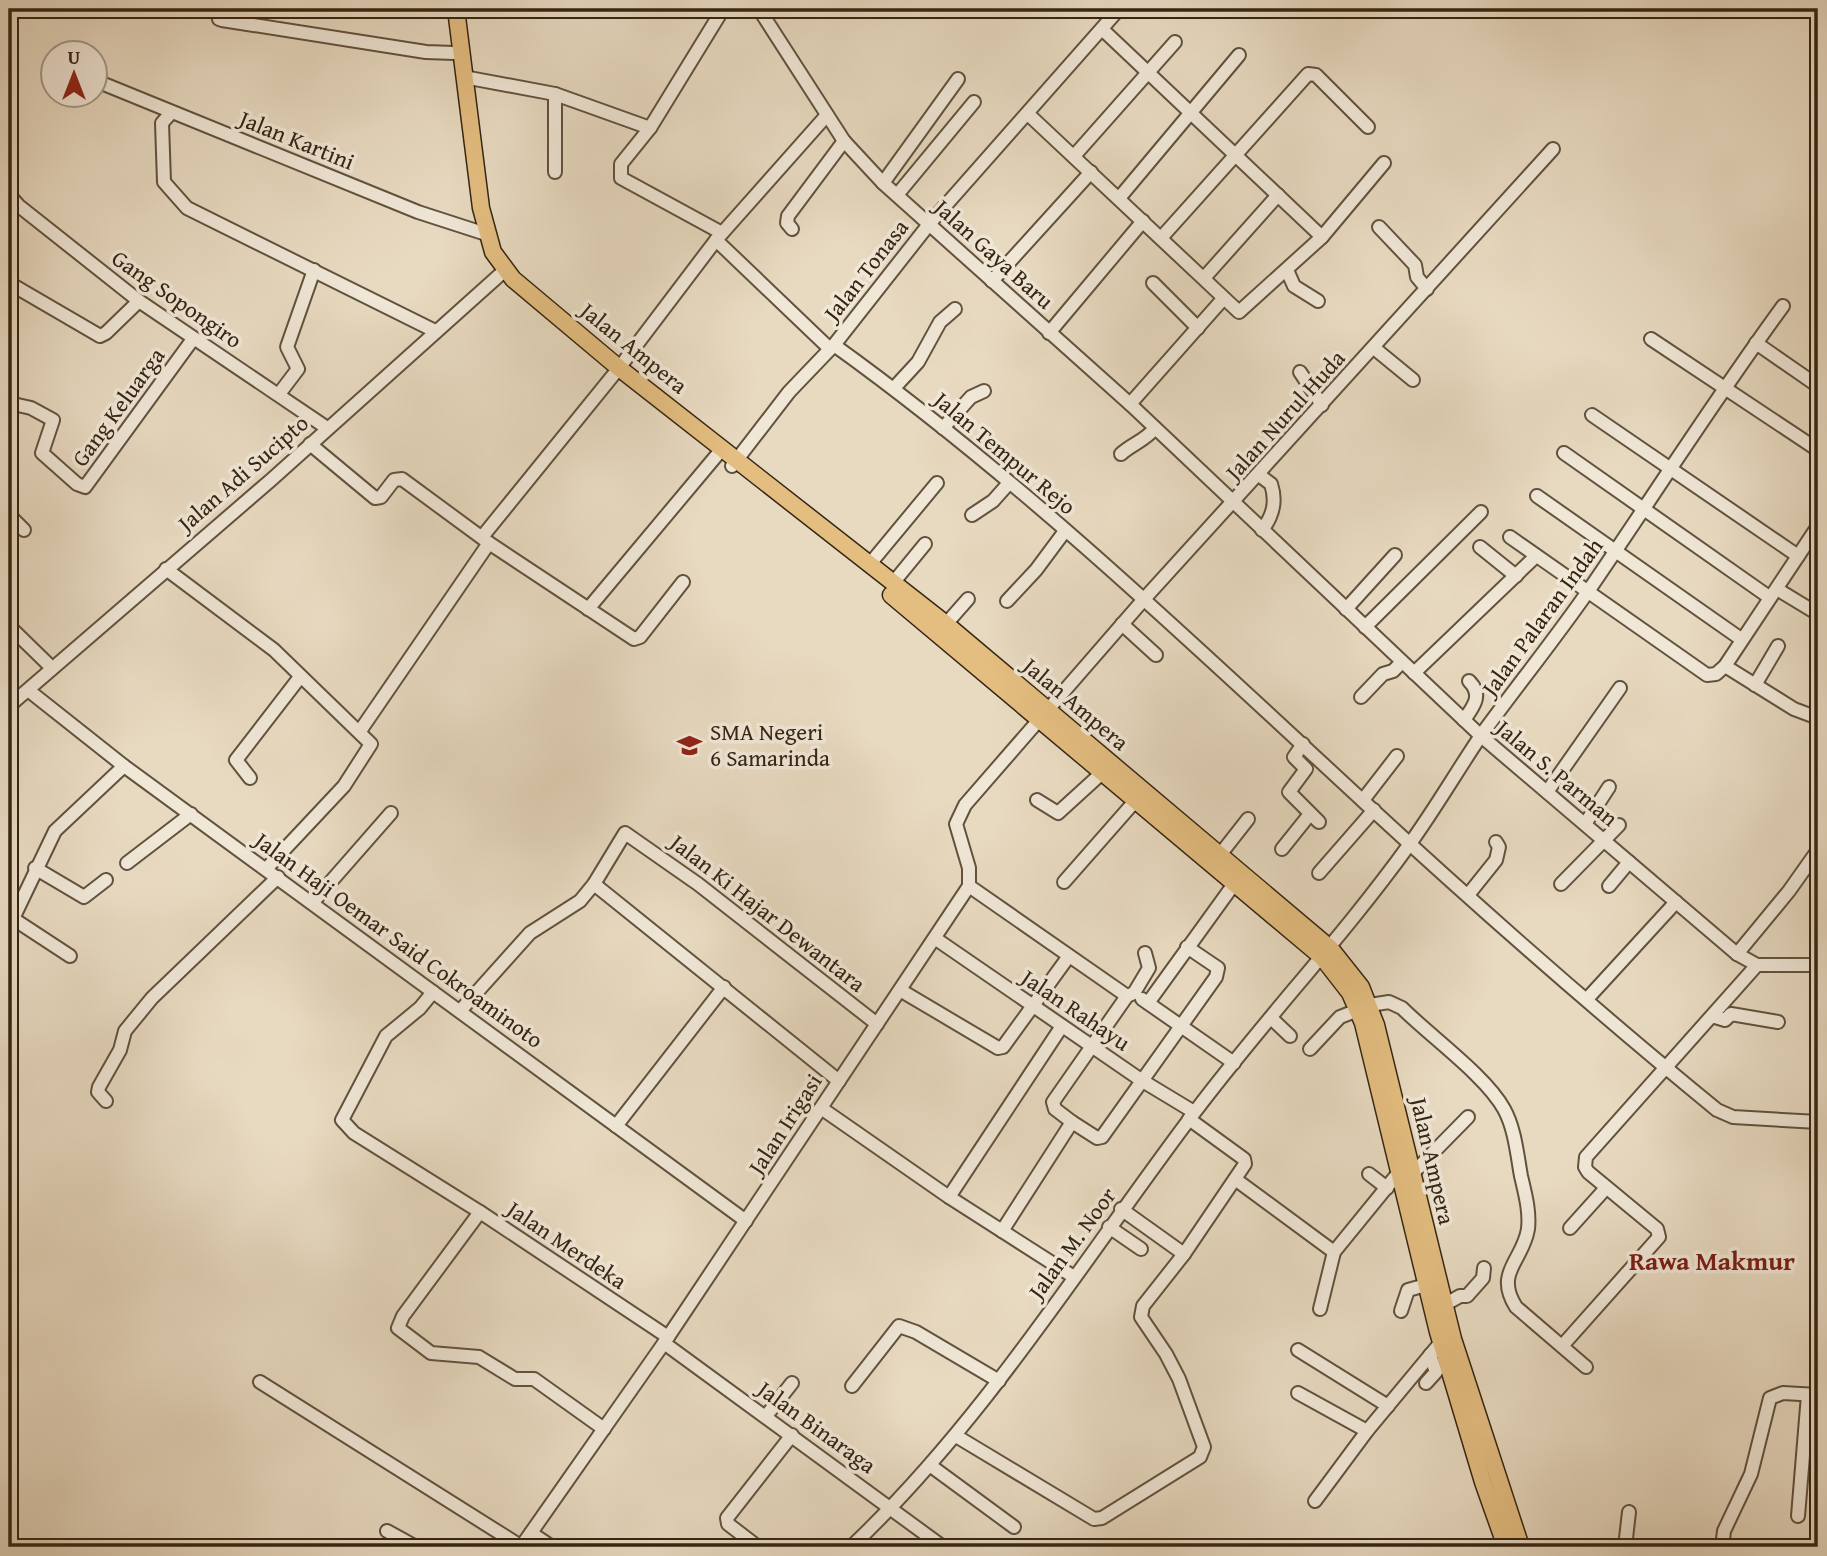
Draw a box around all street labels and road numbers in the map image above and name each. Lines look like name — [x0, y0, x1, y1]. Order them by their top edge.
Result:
street label: Jalan Kartini — [232, 100, 360, 178]
street label: Jalan Gaya Baru — [925, 189, 1062, 317]
street label: Jalan Tonasa — [814, 212, 916, 330]
street label: Gang Sopongiro — [105, 241, 249, 356]
street label: Jalan Ampera — [571, 292, 695, 401]
street label: Gang Keluarga — [63, 340, 172, 473]
street label: Jalan Nurul Huda — [1215, 342, 1352, 489]
street label: Jalan Tempur Rejo — [925, 381, 1083, 522]
street label: Jalan Adi Sucipto — [168, 406, 315, 541]
street label: Jalan Palaran Indah — [1471, 531, 1610, 705]
street label: Jalan Ampera — [1014, 647, 1137, 758]
street label: Jalan S. Parman — [1487, 710, 1626, 834]
street label: Jalan Haji Oemar Said Cokroaminoto — [246, 822, 550, 1056]
street label: Jalan Ki Hajar Dewantara — [661, 824, 873, 1000]
street label: Jalan Rahayu — [1013, 959, 1138, 1059]
street label: Jalan Irigasi — [738, 1067, 830, 1183]
street label: Jalan Ampera — [1402, 1091, 1464, 1228]
street label: Jalan M. Noor — [1018, 1180, 1124, 1308]
street label: Jalan Merdeka — [498, 1191, 634, 1297]
street label: Jalan Binaraga — [749, 1371, 883, 1481]

